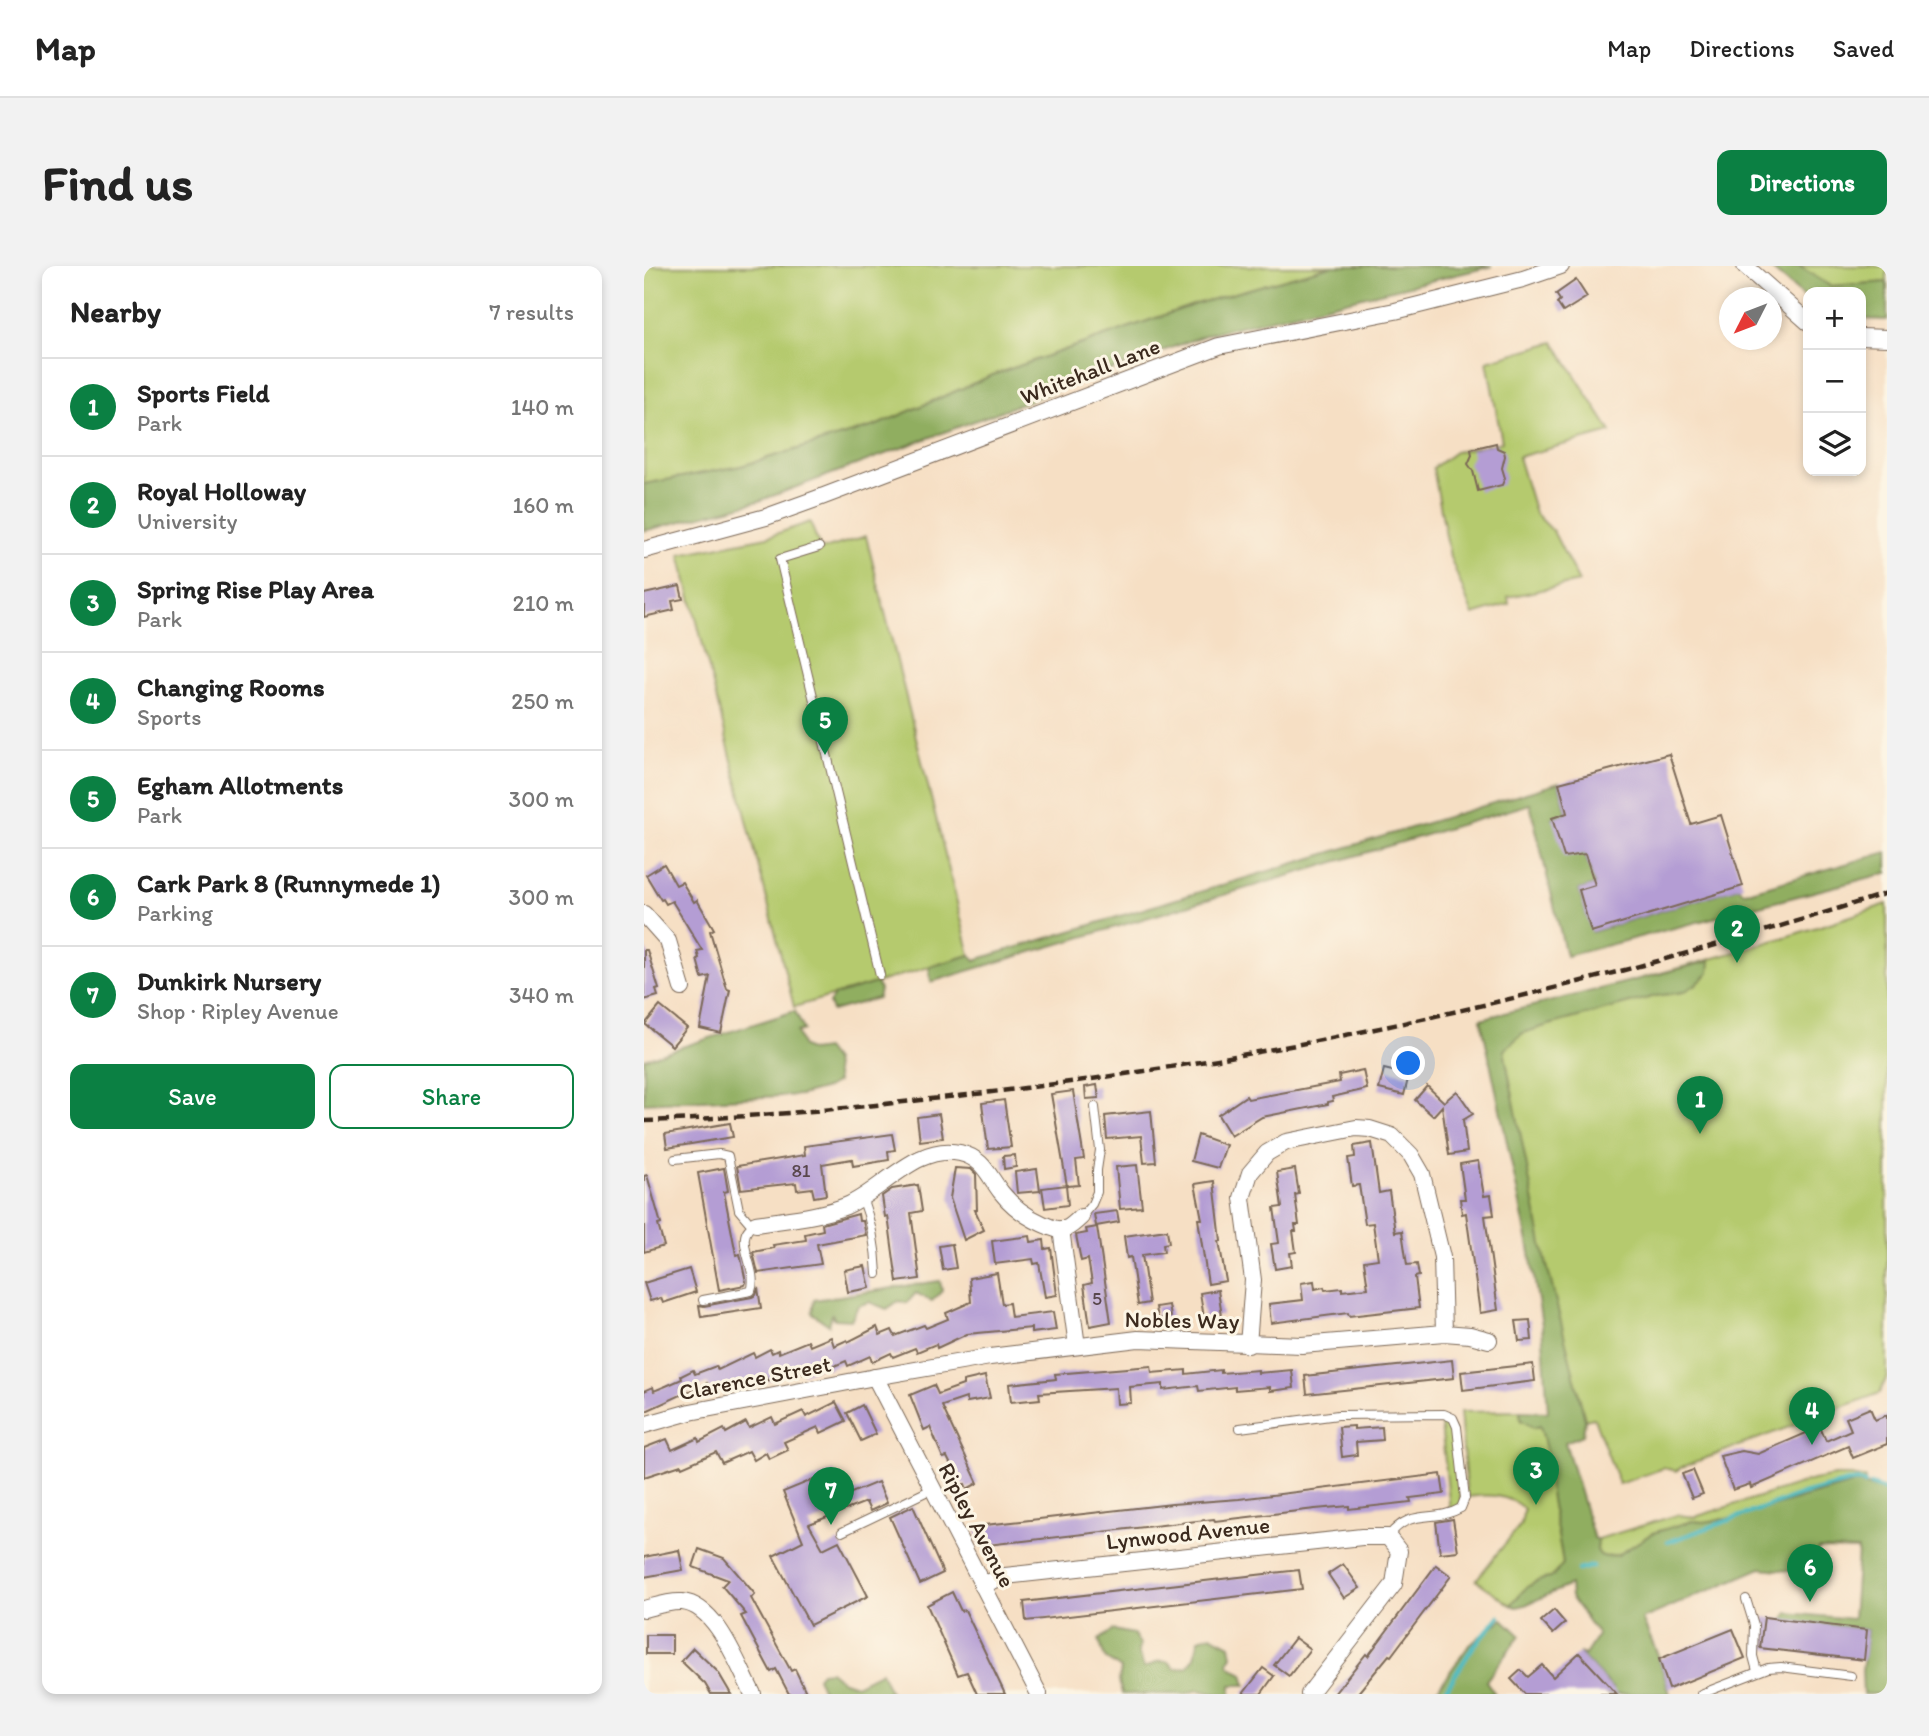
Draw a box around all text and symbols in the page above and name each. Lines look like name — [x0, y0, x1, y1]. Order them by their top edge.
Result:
text: Map — [35, 29, 96, 68]
text: Map — [1607, 34, 1651, 63]
text: Directions — [1689, 34, 1795, 63]
text: Saved — [1833, 34, 1894, 63]
button: Directions — [1717, 150, 1887, 215]
text: Find us — [42, 153, 193, 212]
north arrow — [1719, 287, 1782, 350]
map controls — [1803, 287, 1866, 476]
button: + — [1803, 287, 1866, 350]
text: Nearby — [70, 293, 161, 330]
text: 7 results — [489, 298, 574, 326]
street label: Whitehall Lane — [1016, 332, 1164, 410]
button: − — [1803, 350, 1866, 413]
text: Sports Field — [137, 377, 270, 409]
text: 1 — [88, 393, 98, 421]
text: 140 m — [511, 393, 574, 421]
text: Park — [137, 409, 182, 437]
button: layers — [1803, 413, 1866, 476]
text: Royal Holloway — [137, 475, 306, 507]
text: 2 — [87, 491, 99, 519]
text: 160 m — [512, 491, 574, 519]
text: University — [137, 507, 237, 535]
text: Spring Rise Play Area — [137, 573, 374, 605]
text: 3 — [87, 589, 99, 617]
text: 210 m — [513, 589, 574, 617]
text: Park — [137, 605, 182, 633]
text: Changing Rooms — [137, 671, 325, 703]
text: 4 — [86, 687, 100, 715]
text: 250 m — [511, 687, 574, 715]
pin: 5 — [802, 697, 848, 755]
text: Sports — [137, 703, 201, 731]
text: Egham Allotments — [137, 769, 343, 801]
text: 5 — [87, 785, 99, 813]
text: 300 m — [509, 785, 574, 813]
text: Park — [137, 801, 182, 829]
text: Cark Park 8 (Runnymede 1) — [137, 867, 441, 899]
text: 6 — [87, 883, 99, 911]
text: 300 m — [509, 883, 574, 911]
text: Parking — [137, 899, 213, 927]
pin: 2 — [1714, 905, 1760, 963]
text: Dunkirk Nursery — [137, 965, 321, 997]
text: 7 — [87, 981, 99, 1009]
text: 340 m — [509, 981, 574, 1009]
text: Shop · Ripley Avenue — [137, 997, 339, 1025]
your location — [1391, 1046, 1425, 1080]
button: Save — [70, 1064, 315, 1129]
button: Share — [329, 1064, 574, 1129]
pin: 1 — [1677, 1076, 1723, 1134]
house number: 81 — [791, 1159, 811, 1182]
house number: 5 — [1092, 1287, 1102, 1310]
street label: Nobles Way — [1124, 1305, 1240, 1335]
street label: Clarence Street — [677, 1350, 833, 1406]
pin: 4 — [1789, 1387, 1835, 1445]
pin: 3 — [1513, 1447, 1559, 1505]
street label: Ripley Avenue — [932, 1458, 1022, 1592]
pin: 7 — [808, 1467, 854, 1525]
street label: Lynwood Avenue — [1105, 1510, 1271, 1556]
pin: 6 — [1787, 1544, 1833, 1602]

